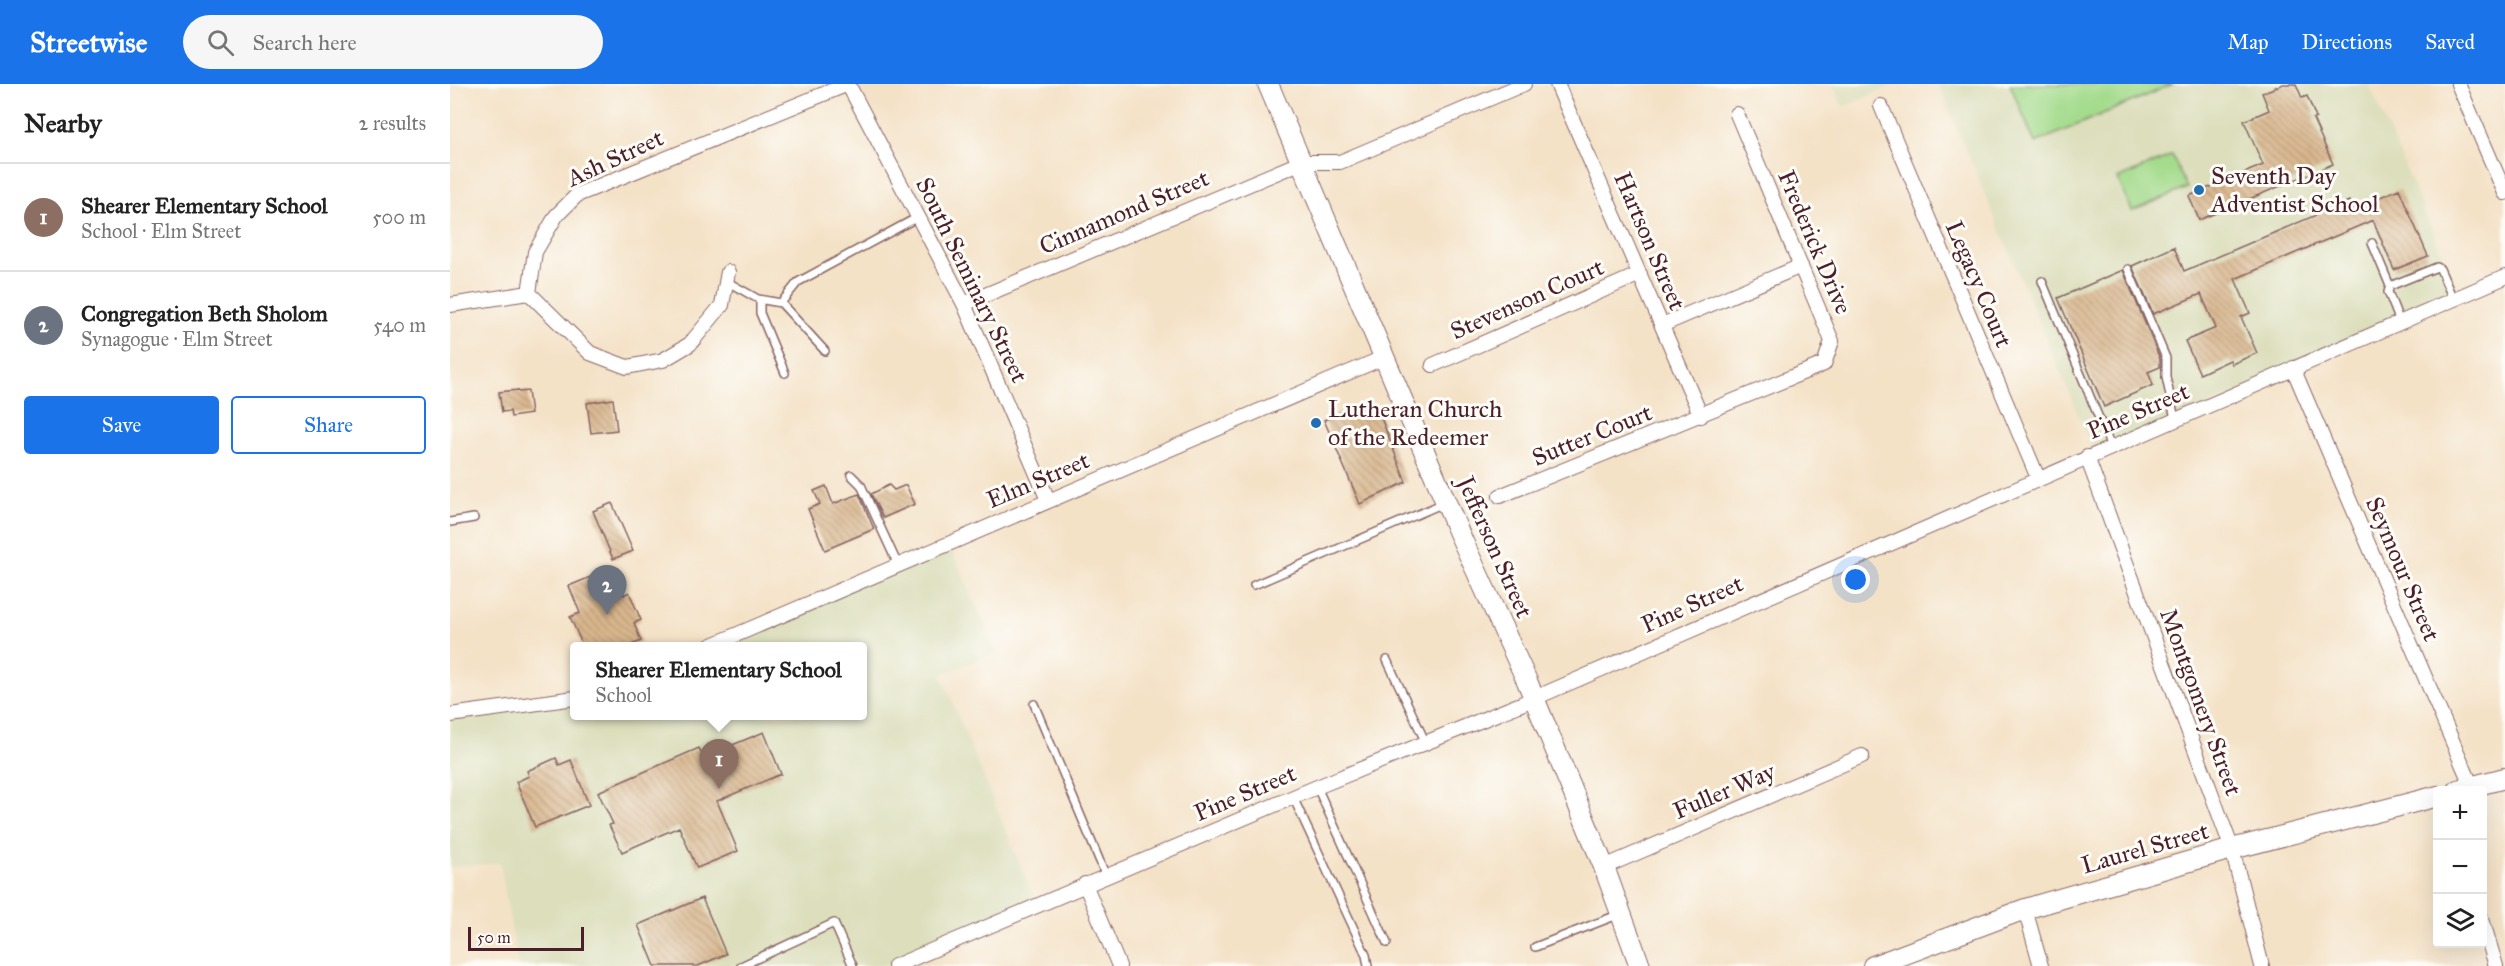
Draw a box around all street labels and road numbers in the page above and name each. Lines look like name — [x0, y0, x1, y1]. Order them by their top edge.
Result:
street label: Ash Street — [561, 122, 668, 194]
street label: Cinnamond Street — [1035, 163, 1214, 261]
street label: Frederick Drive — [1771, 166, 1859, 318]
street label: Hartson Street — [1607, 167, 1693, 315]
street label: South Seminary Street — [909, 172, 1035, 388]
street label: Legacy Court — [1939, 216, 2019, 352]
street label: Stevenson Court — [1446, 252, 1609, 346]
street label: Pine Street — [2082, 376, 2194, 446]
street label: Sutter Court — [1528, 397, 1657, 473]
street label: Elm Street — [982, 445, 1094, 515]
street label: Jefferson Street — [1449, 469, 1540, 623]
street label: Seymour Street — [2359, 492, 2447, 646]
street label: Pine Street — [1637, 568, 1748, 640]
street label: Montgomery Street — [2153, 604, 2249, 800]
street label: Fuller Way — [1668, 756, 1780, 826]
street label: Pine Street — [1189, 758, 1301, 828]
street label: Laurel Street — [2078, 815, 2212, 880]

